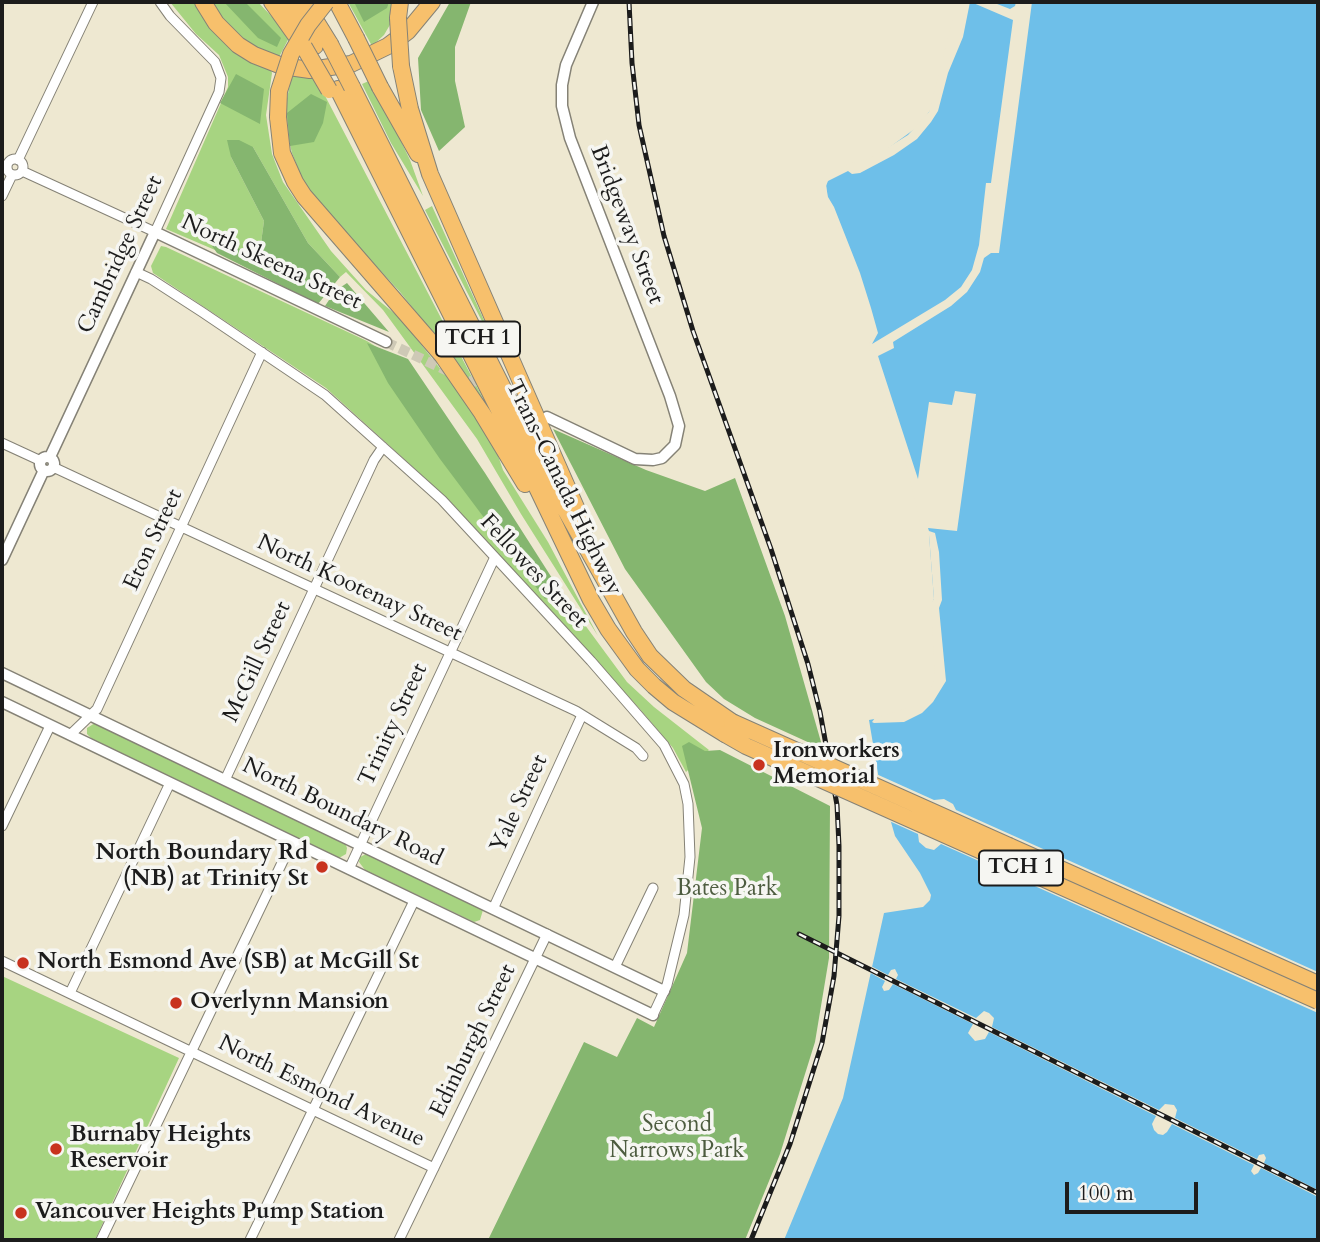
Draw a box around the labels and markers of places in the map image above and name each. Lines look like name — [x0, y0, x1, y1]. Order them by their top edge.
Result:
place label: Ironworkers Memorial — [773, 738, 900, 792]
marker: Ironworkers Memorial — [751, 757, 767, 773]
place label: North Boundary Rd (NB) at Trinity St — [96, 840, 308, 894]
marker: North Boundary Rd (NB) at Trinity St — [314, 859, 330, 875]
place label: North Esmond Ave (SB) at McGill St — [37, 949, 419, 977]
marker: North Esmond Ave (SB) at McGill St — [15, 955, 31, 971]
place label: Overlynn Mansion — [190, 989, 389, 1017]
marker: Overlynn Mansion — [168, 995, 184, 1011]
place label: Burnaby Heights Reservoir — [70, 1122, 251, 1176]
marker: Burnaby Heights Reservoir — [48, 1141, 64, 1157]
place label: Vancouver Heights Pump Station — [35, 1199, 384, 1227]
marker: Vancouver Heights Pump Station — [13, 1205, 29, 1221]

